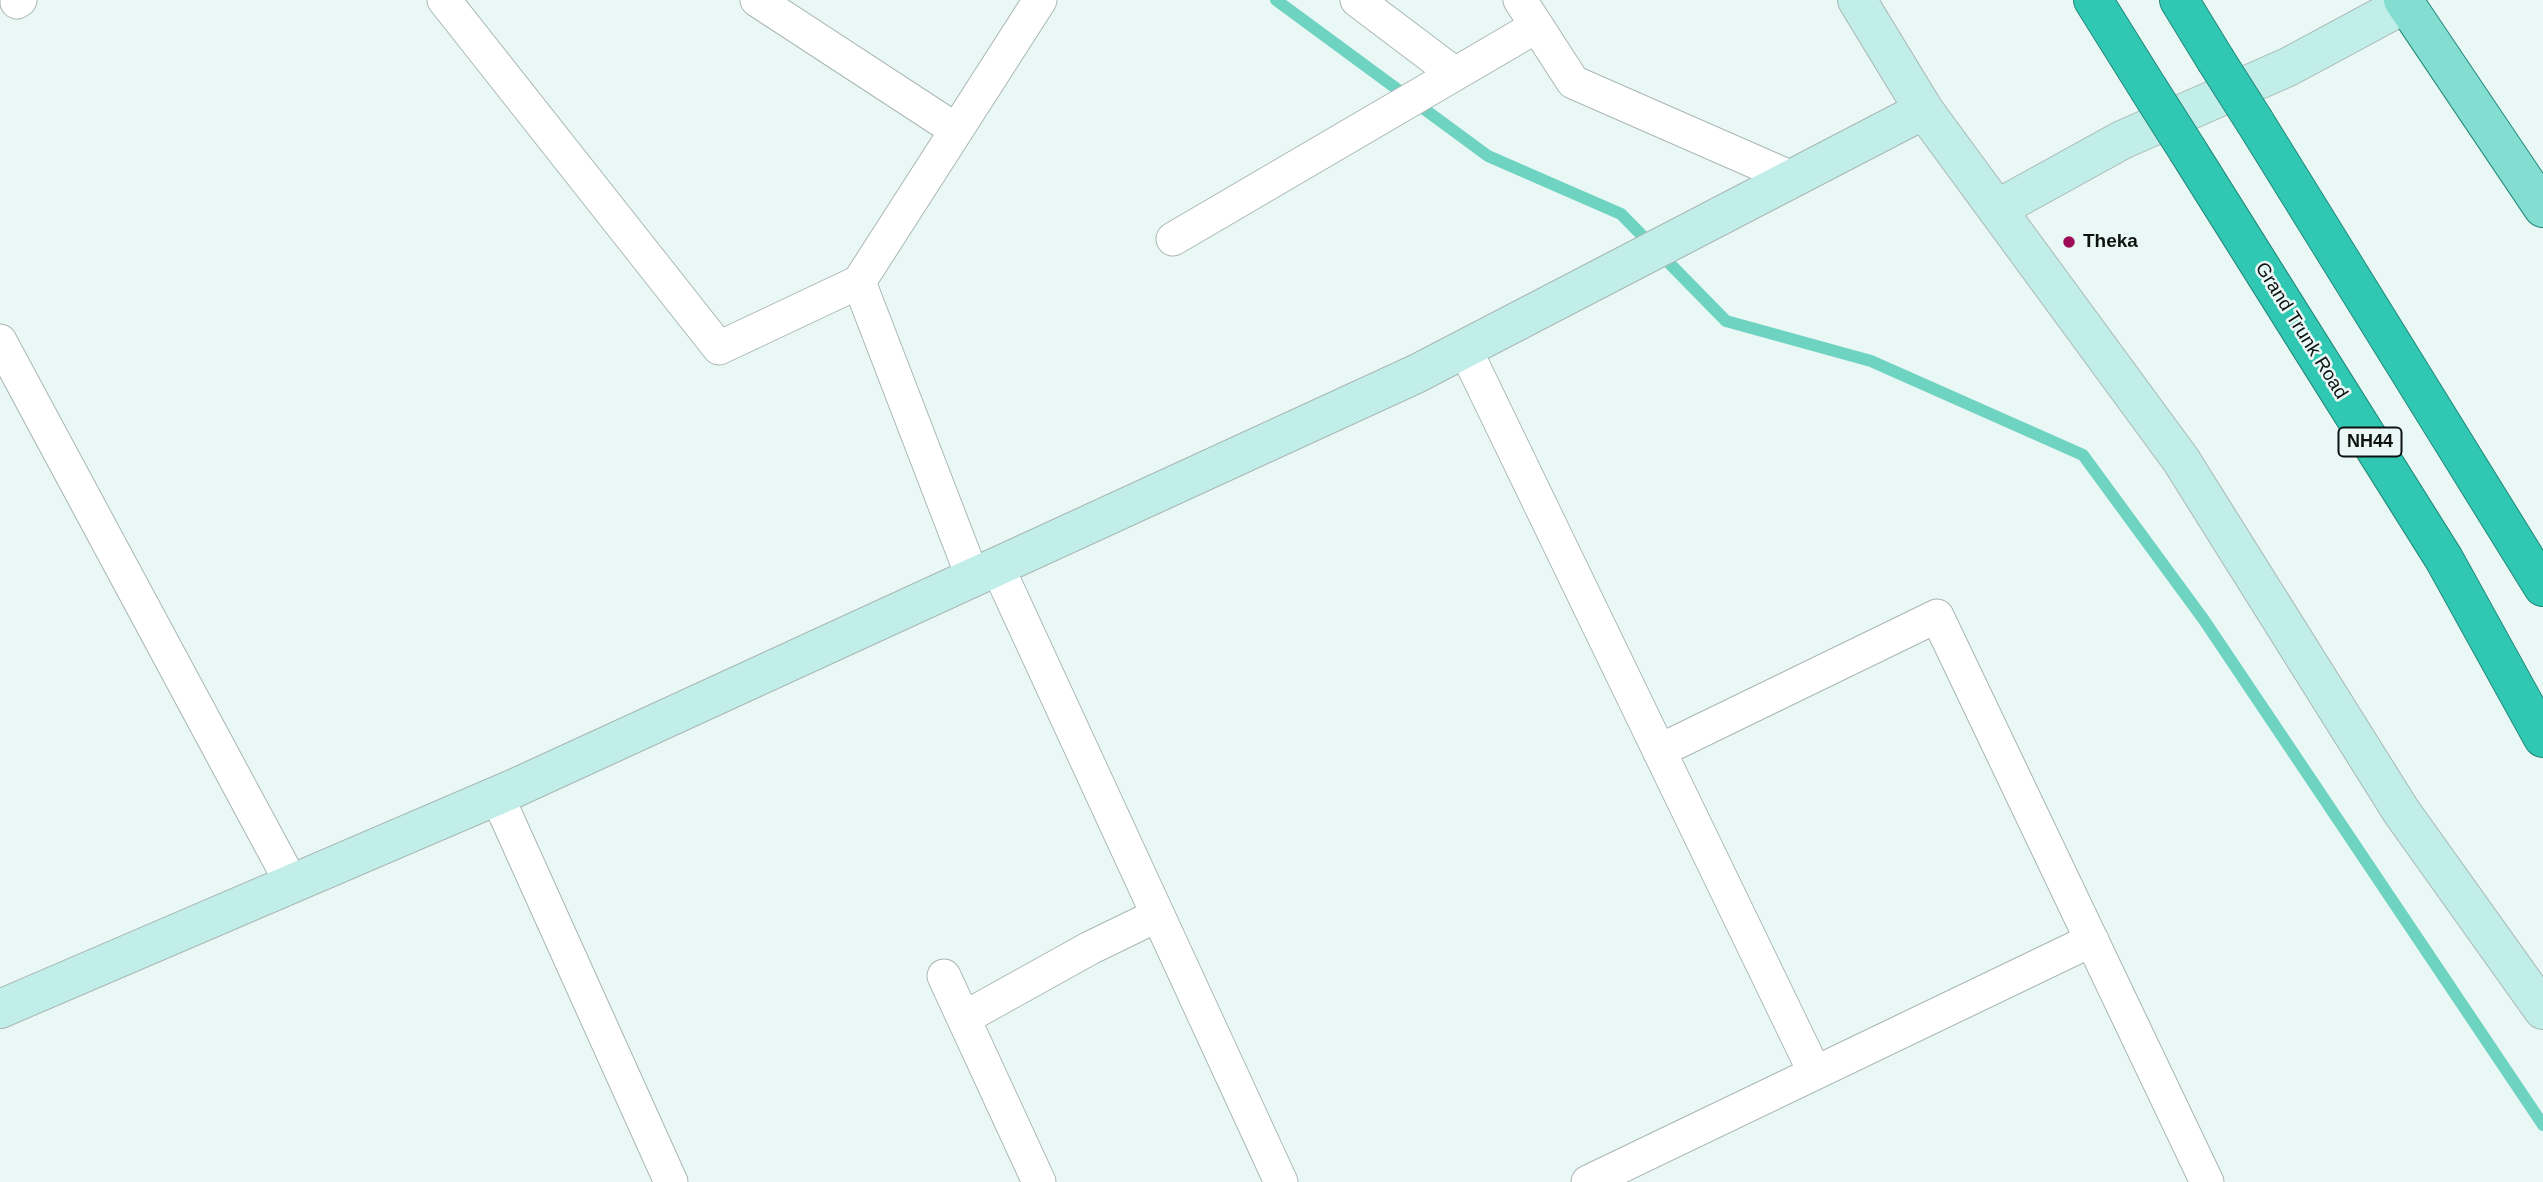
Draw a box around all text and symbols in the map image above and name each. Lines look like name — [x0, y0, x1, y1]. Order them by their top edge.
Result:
place label: Theka — [2083, 231, 2138, 253]
marker: Theka — [2061, 234, 2077, 250]
street label: Grand Trunk Road — [2250, 259, 2352, 403]
road number: NH44 — [2338, 428, 2402, 457]

